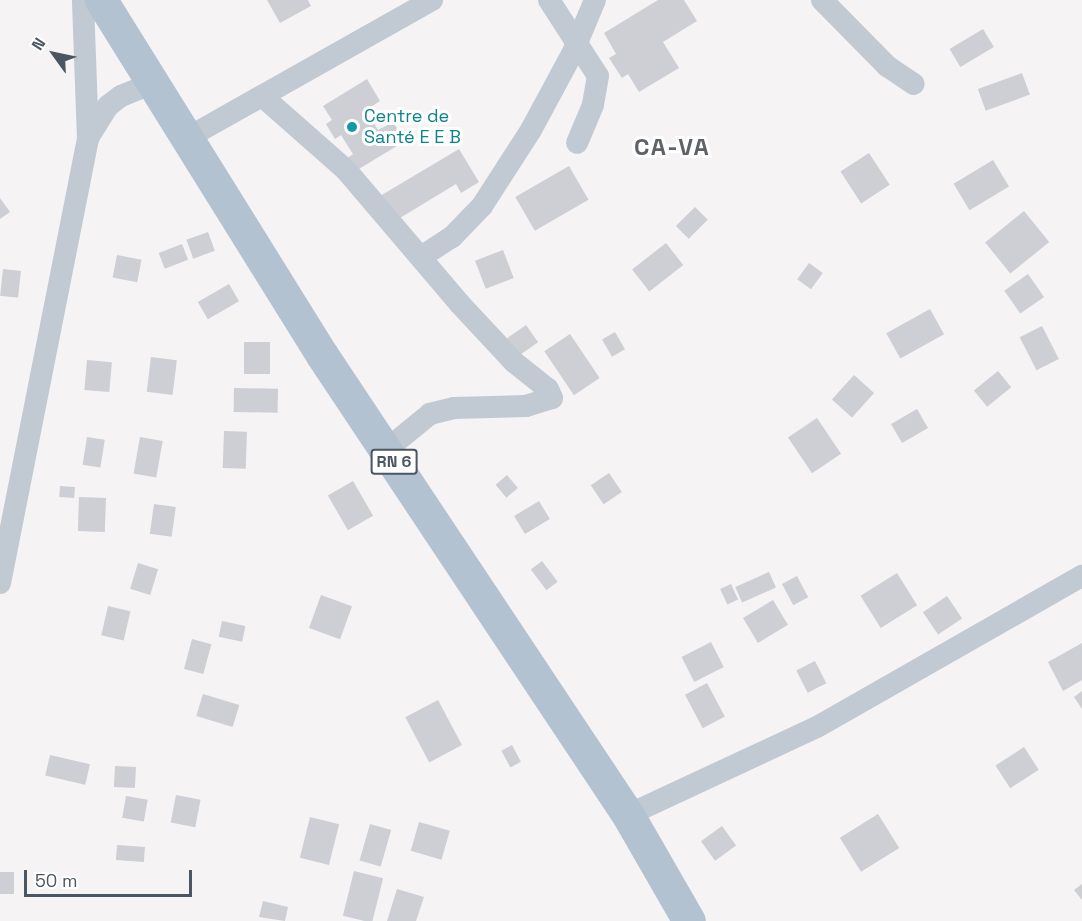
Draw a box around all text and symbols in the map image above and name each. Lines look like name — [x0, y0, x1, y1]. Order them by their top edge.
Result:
north arrow — [24, 24, 84, 84]
text: N — [27, 34, 50, 54]
place label: Centre de Santé E E B — [364, 106, 461, 148]
marker: Centre de Santé E E B — [345, 120, 359, 134]
district label: CA-VA — [634, 133, 710, 161]
road number: RN 6 — [370, 449, 418, 475]
scale bar — [27, 858, 195, 896]
text: 50 m — [35, 869, 77, 892]

